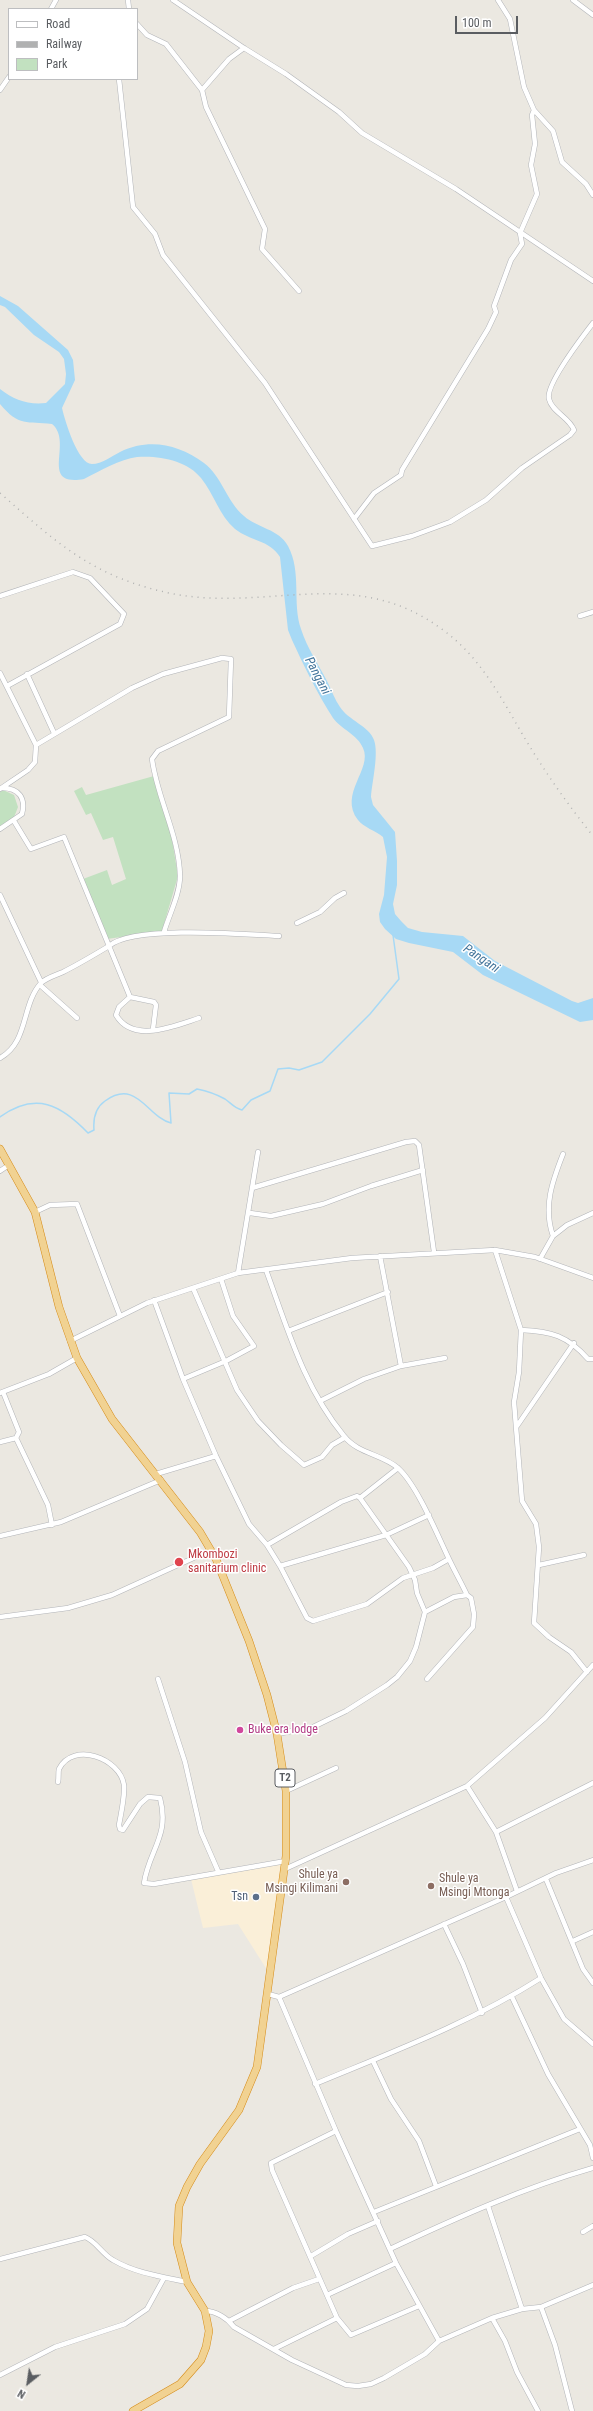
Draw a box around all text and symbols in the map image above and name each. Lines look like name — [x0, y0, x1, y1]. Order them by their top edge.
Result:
legend — [8, 8, 138, 80]
scale bar — [457, 8, 520, 34]
text: 100 m — [462, 16, 492, 30]
text: Road — [46, 17, 70, 31]
text: Railway — [46, 37, 82, 51]
text: Park — [46, 57, 67, 71]
water label: Pangani — [301, 655, 333, 697]
water label: Pangani — [460, 941, 502, 977]
place label: Mkombozi sanitarium clinic — [188, 1548, 266, 1576]
marker: Mkombozi sanitarium clinic — [173, 1556, 185, 1568]
place label: Buke era lodge — [248, 1723, 318, 1737]
marker: Buke era lodge — [235, 1725, 245, 1735]
road number: T2 — [275, 1769, 295, 1787]
place label: Shule ya Msingi Kilimani — [265, 1868, 338, 1896]
place label: Shule ya Msingi Mtonga — [439, 1872, 510, 1900]
marker: Shule ya Msingi Kilimani — [341, 1877, 351, 1887]
marker: Shule ya Msingi Mtonga — [426, 1881, 436, 1891]
place label: Tsn — [231, 1890, 248, 1904]
marker: Tsn — [251, 1892, 261, 1902]
north arrow — [8, 2363, 48, 2403]
text: N — [16, 2387, 28, 2401]

